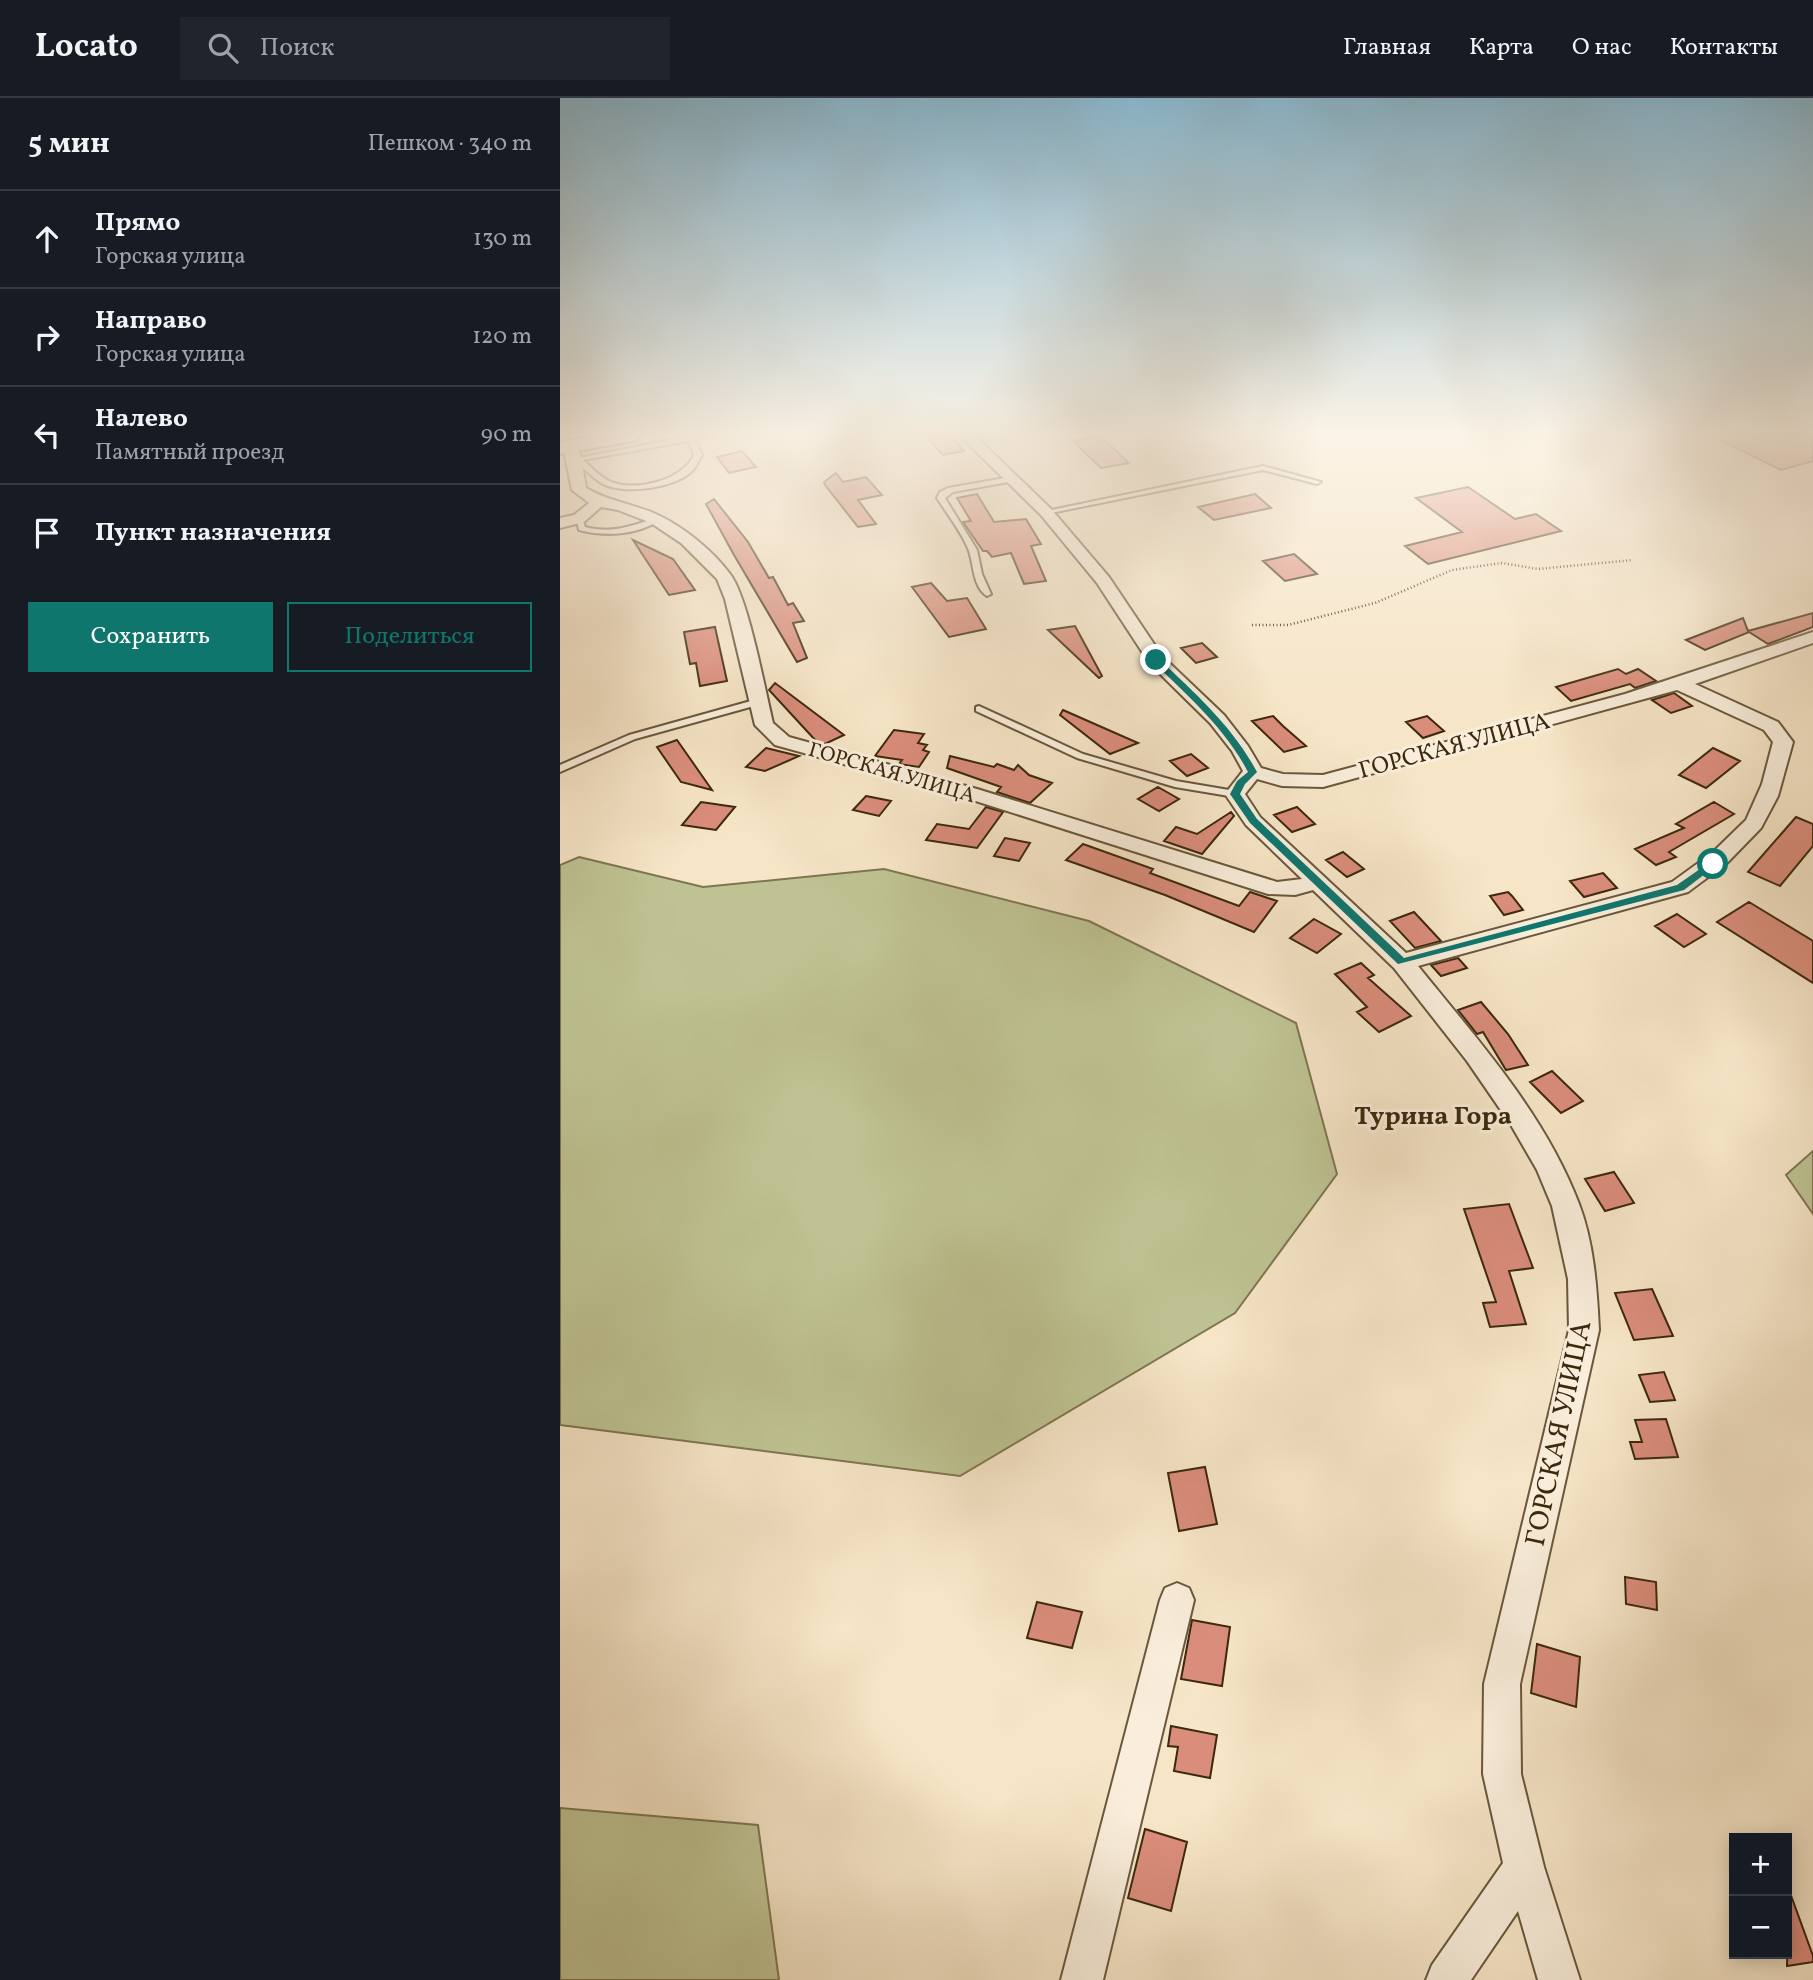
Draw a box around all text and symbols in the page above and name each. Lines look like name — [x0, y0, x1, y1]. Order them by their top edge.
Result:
search box — [180, 17, 670, 80]
text: Locato — [35, 25, 138, 71]
icon: search — [204, 29, 242, 67]
text: Поиск — [260, 30, 334, 66]
text: Главная — [1343, 31, 1431, 65]
text: Карта — [1469, 31, 1534, 65]
text: О нас — [1572, 31, 1632, 65]
text: Контакты — [1670, 31, 1778, 65]
text: 5 мин — [28, 123, 110, 165]
text: Пешком · 340 m — [368, 128, 532, 160]
text: Прямо — [95, 205, 180, 241]
icon: ahead — [28, 220, 66, 258]
text: 130 m — [473, 223, 532, 255]
text: Горская улица — [95, 241, 246, 273]
text: Направо — [95, 303, 207, 339]
icon: right — [28, 318, 66, 356]
text: 120 m — [472, 321, 532, 353]
text: Горская улица — [95, 339, 246, 371]
text: Налево — [95, 401, 188, 437]
icon: left — [28, 416, 66, 454]
text: 90 m — [481, 419, 532, 451]
text: Памятный проезд — [95, 437, 284, 469]
icon: arrive — [28, 514, 66, 552]
text: Пункт назначения — [95, 515, 331, 551]
button: Сохранить — [28, 602, 273, 672]
button: Поделиться — [287, 602, 532, 672]
route end — [1140, 644, 1171, 675]
street label: ГОРСКАЯ УЛИЦА — [1355, 705, 1554, 789]
street label: ГОРСКАЯ УЛИЦА — [805, 736, 979, 811]
route start — [1697, 848, 1728, 879]
district label: Турина Гора — [1354, 1099, 1512, 1135]
street label: ГОРСКАЯ УЛИЦА — [1516, 1317, 1602, 1550]
map controls — [1729, 1833, 1792, 1959]
button: + — [1729, 1833, 1792, 1896]
button: − — [1729, 1896, 1792, 1959]

